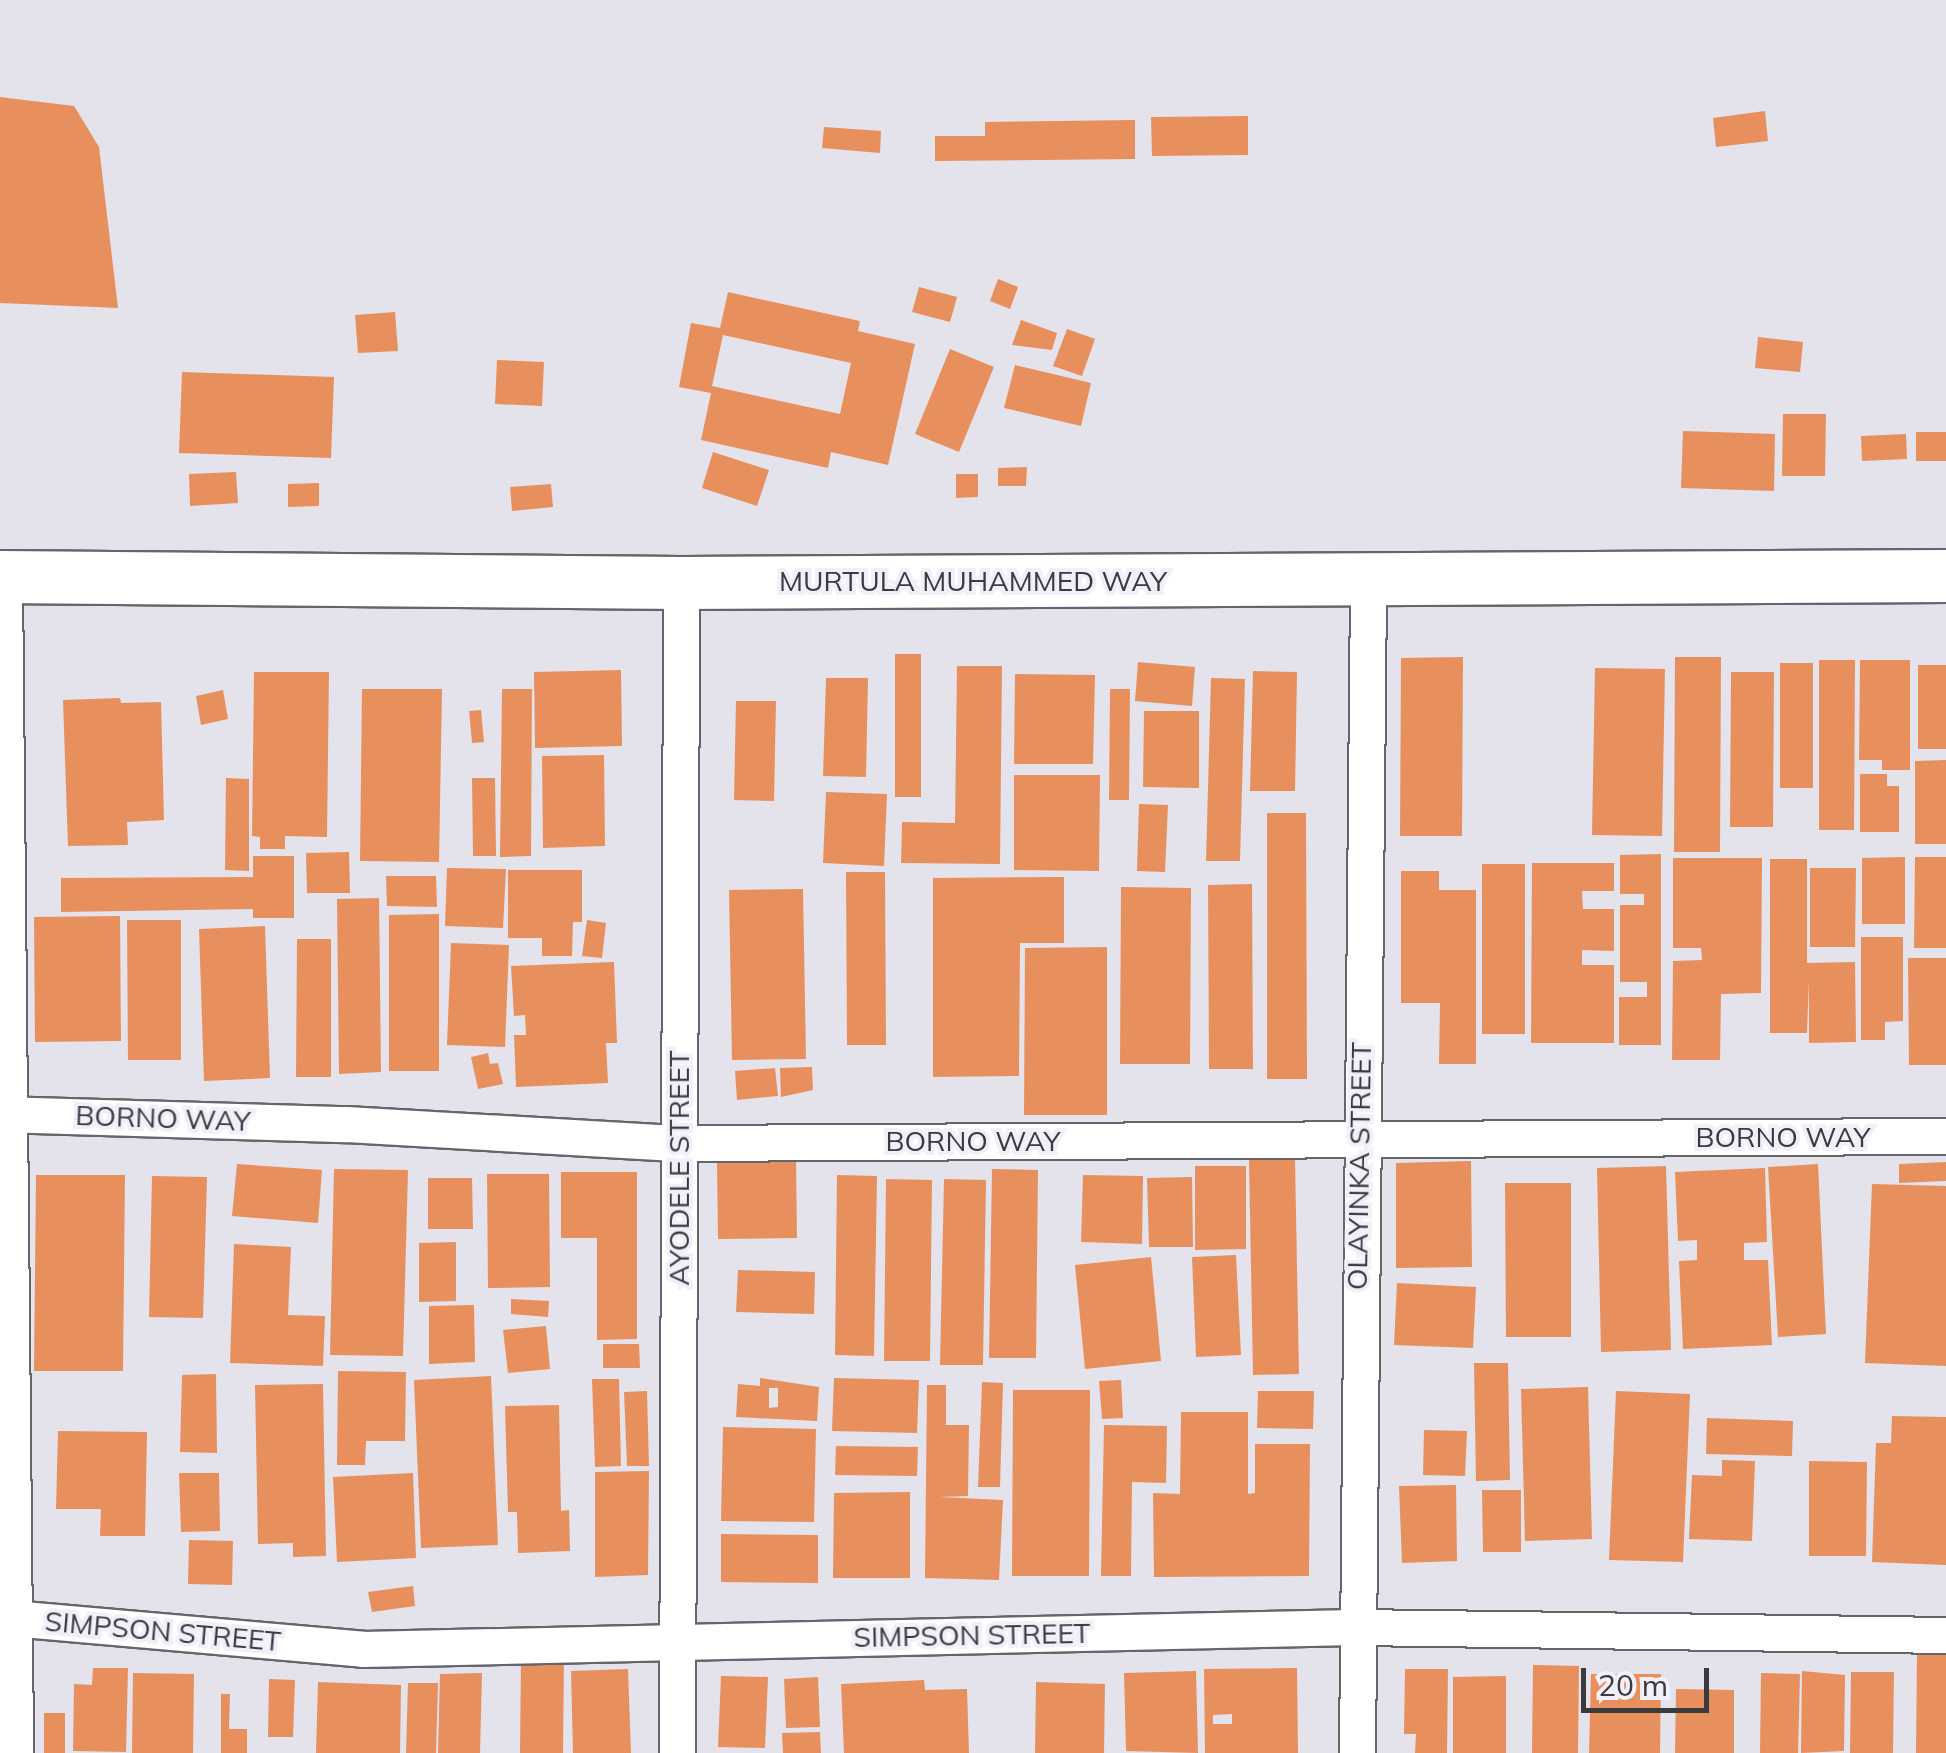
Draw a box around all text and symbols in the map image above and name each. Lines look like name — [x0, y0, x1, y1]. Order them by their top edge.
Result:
street label: MURTULA MUHAMMED WAY — [779, 564, 1167, 598]
street label: OLAYINKA STREET — [1340, 1042, 1378, 1290]
street label: AYODELE STREET — [662, 1050, 696, 1286]
street label: BORNO WAY — [75, 1098, 251, 1138]
street label: BORNO WAY — [1695, 1120, 1871, 1154]
street label: BORNO WAY — [885, 1124, 1061, 1158]
street label: SIMPSON STREET — [43, 1604, 283, 1658]
street label: SIMPSON STREET — [853, 1616, 1091, 1654]
scale bar — [1586, 1648, 1714, 1710]
text: 20 m — [1598, 1666, 1668, 1704]

